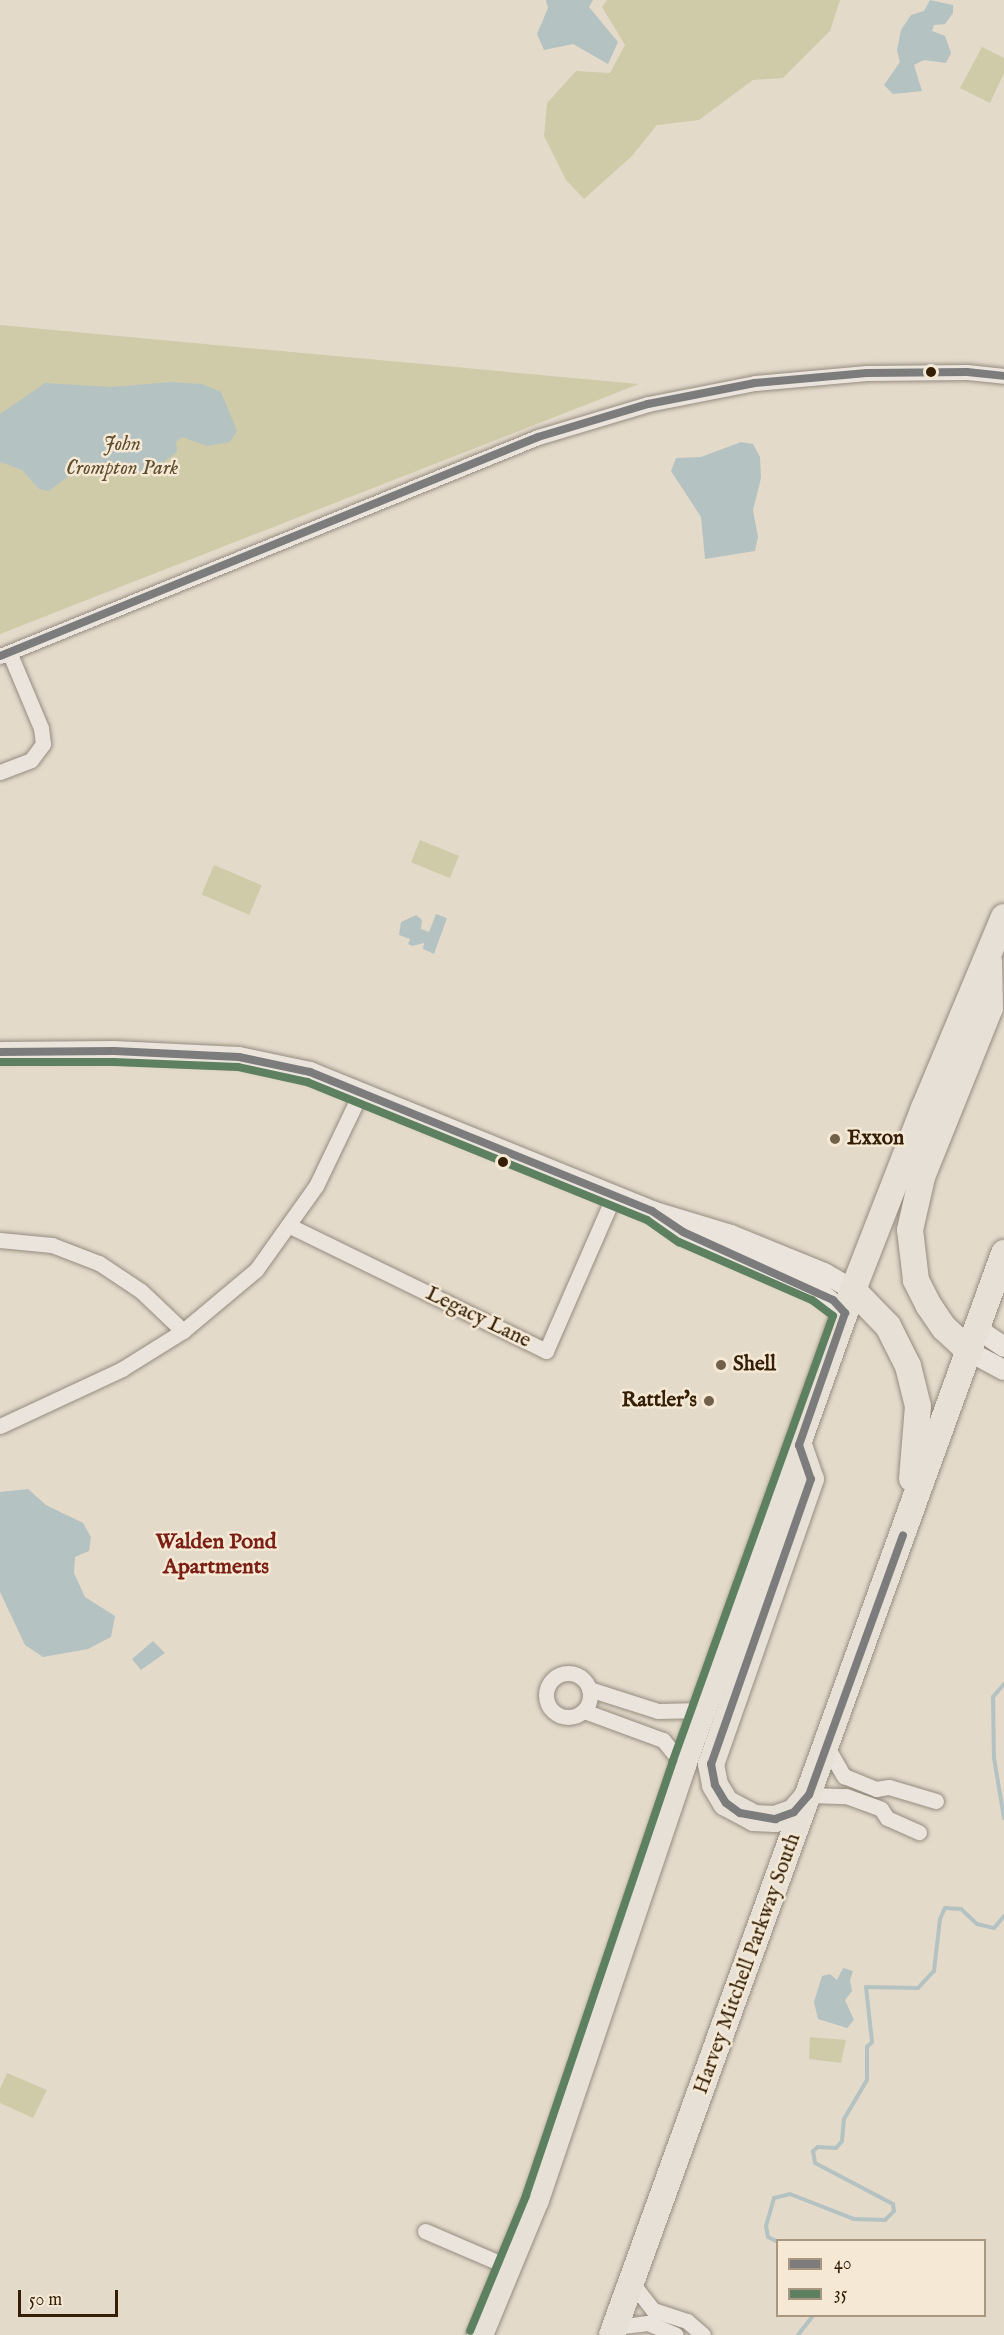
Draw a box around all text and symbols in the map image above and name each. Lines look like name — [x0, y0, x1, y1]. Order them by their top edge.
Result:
unlabelled marker — [925, 366, 937, 378]
park label: John Crompton Park — [66, 432, 178, 482]
place label: Exxon — [847, 1126, 904, 1152]
marker: Exxon — [828, 1132, 842, 1146]
unlabelled marker — [497, 1156, 509, 1168]
street label: Legacy Lane — [421, 1282, 535, 1354]
place label: Shell — [733, 1352, 776, 1378]
marker: Shell — [714, 1358, 728, 1372]
place label: Rattler's — [622, 1388, 697, 1414]
marker: Rattler's — [702, 1394, 716, 1408]
district label: Walden Pond Apartments — [156, 1529, 276, 1580]
street label: Harvey Mitchell Parkway South — [689, 1830, 807, 2098]
legend — [776, 2239, 986, 2317]
text: 40 — [834, 2253, 852, 2276]
scale bar — [21, 2278, 122, 2316]
text: 35 — [834, 2283, 847, 2306]
text: 50 m — [29, 2289, 62, 2312]

